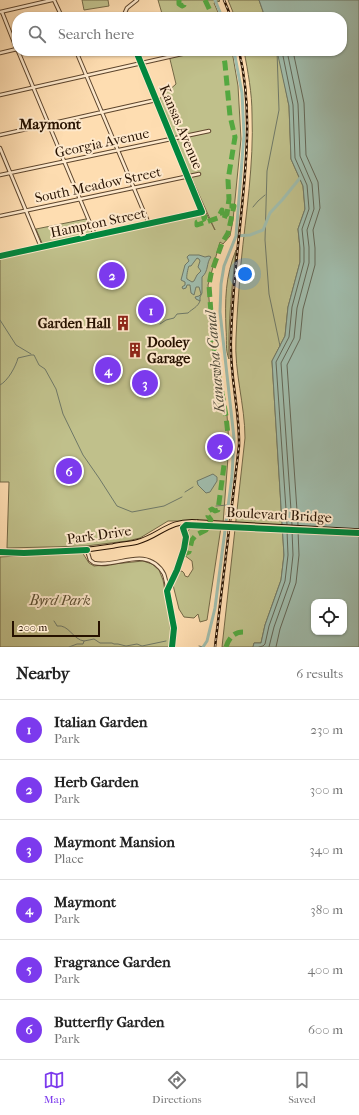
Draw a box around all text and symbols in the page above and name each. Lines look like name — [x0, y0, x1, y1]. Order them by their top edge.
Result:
search box — [12, 12, 347, 56]
icon: search — [26, 23, 48, 45]
text: Search here — [58, 25, 134, 43]
street label: Kansas Avenue — [156, 82, 206, 172]
district label: Maymont — [18, 115, 82, 133]
street label: Georgia Avenue — [53, 125, 151, 161]
street label: South Meadow Street — [33, 163, 163, 207]
street label: Hampton Street — [49, 205, 147, 241]
pin: 2 — [99, 260, 125, 290]
your location — [235, 264, 255, 284]
pin: 1 — [138, 295, 164, 325]
water label: Kanawha Canal — [201, 308, 229, 415]
building icon: Garden Hall — [114, 314, 132, 332]
place label: Garden Hall — [38, 315, 111, 332]
place label: Dooley Garage — [147, 334, 191, 367]
building icon: Dooley Garage — [126, 341, 144, 359]
pin: 4 — [95, 355, 121, 385]
pin: 3 — [132, 368, 158, 398]
pin: 5 — [207, 432, 233, 462]
pin: 6 — [56, 456, 82, 486]
street label: Boulevard Bridge — [226, 504, 332, 526]
street label: Park Drive — [66, 522, 132, 548]
park label: Byrd Park — [28, 592, 91, 609]
map controls — [311, 599, 347, 635]
button: locate — [311, 599, 347, 635]
scale bar — [12, 619, 100, 638]
text: 200 m — [18, 621, 47, 634]
text: Nearby — [16, 663, 70, 683]
text: 6 results — [296, 666, 343, 681]
text: Italian Garden — [54, 713, 147, 731]
text: 1 — [27, 722, 31, 737]
text: 230 m — [310, 722, 343, 737]
text: Park — [54, 731, 80, 746]
text: Herb Garden — [54, 773, 139, 791]
text: 2 — [26, 782, 32, 797]
text: 300 m — [310, 782, 343, 797]
text: Park — [54, 791, 80, 806]
text: Maymont Mansion — [54, 833, 175, 851]
text: 3 — [26, 842, 32, 857]
text: 340 m — [309, 842, 343, 857]
text: Place — [54, 851, 84, 866]
text: Maymont — [54, 893, 116, 911]
text: 4 — [25, 902, 33, 917]
text: 380 m — [310, 902, 343, 917]
text: Park — [54, 911, 80, 926]
text: Fragrance Garden — [54, 953, 171, 971]
text: 5 — [26, 962, 32, 977]
text: 400 m — [307, 962, 343, 977]
text: Park — [54, 971, 80, 986]
text: Butterfly Garden — [54, 1013, 165, 1031]
text: 6 — [25, 1022, 33, 1037]
text: 600 m — [308, 1022, 343, 1037]
text: Park — [54, 1031, 80, 1046]
tab: Map — [43, 1069, 65, 1106]
tab: Directions — [152, 1069, 202, 1106]
tab: Saved — [288, 1069, 316, 1106]

